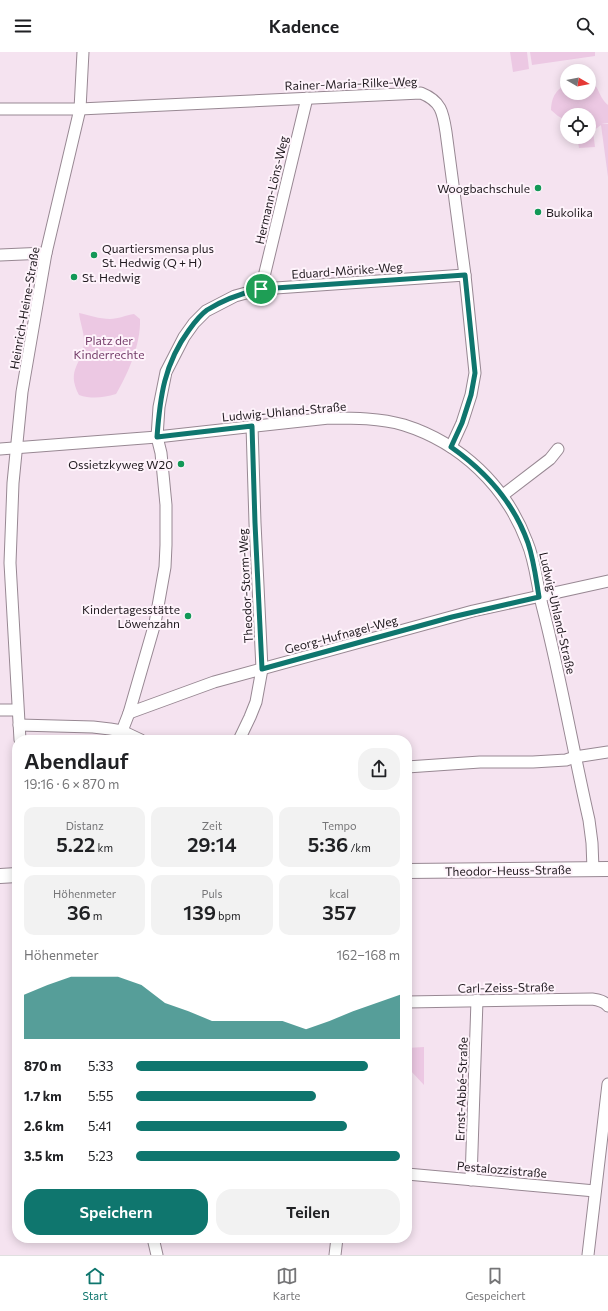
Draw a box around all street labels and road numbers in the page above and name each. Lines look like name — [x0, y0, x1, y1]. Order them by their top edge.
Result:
street label: Rainer-Maria-Rilke-Weg — [284, 74, 418, 92]
street label: Hermann-Löns-Weg — [252, 134, 290, 246]
street label: Heinrich-Heine-Straße — [6, 246, 42, 370]
street label: Eduard-Mörike-Weg — [291, 259, 404, 281]
street label: Ludwig-Uhland-Straße — [221, 399, 347, 423]
street label: Theodor-Storm-Weg — [235, 528, 255, 644]
street label: Ludwig-Uhland-Straße — [537, 551, 579, 675]
street label: Georg-Hufnagel-Weg — [283, 612, 400, 656]
street label: Theodor-Heuss-Straße — [445, 862, 571, 878]
street label: Carl-Zeiss-Straße — [458, 979, 554, 995]
street label: Ernst-Abbé-Straße — [452, 1037, 470, 1141]
street label: Pestalozzistraße — [456, 1158, 548, 1180]

